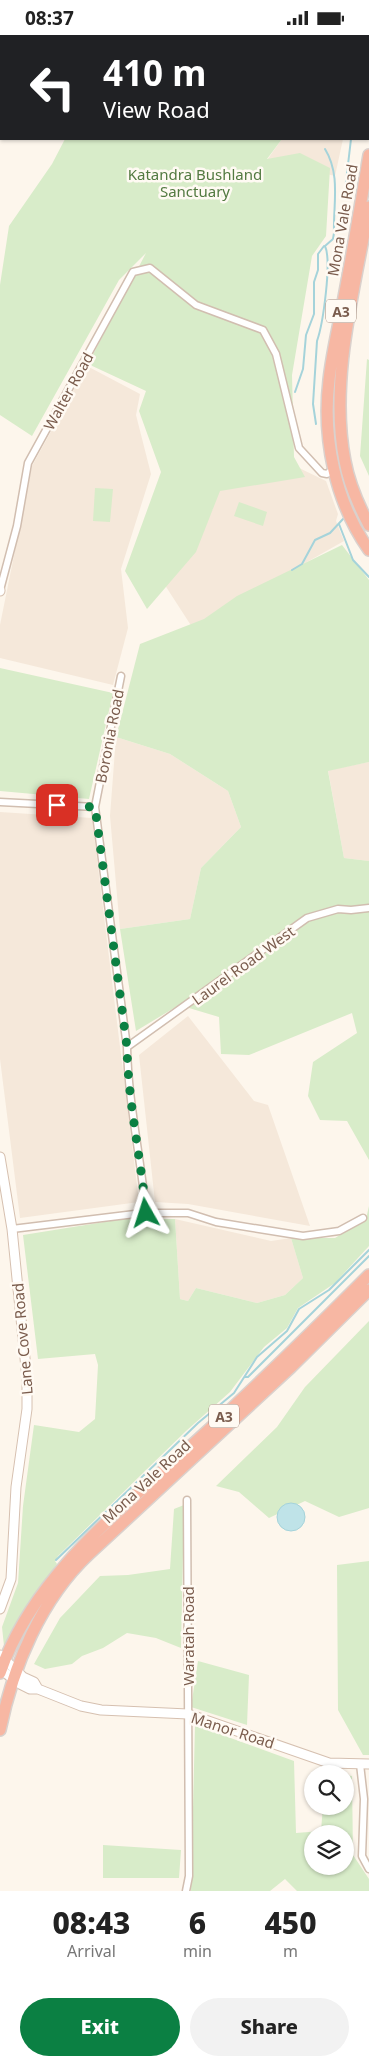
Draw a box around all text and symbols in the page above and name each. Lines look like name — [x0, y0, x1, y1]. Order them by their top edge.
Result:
text: 08:37 — [25, 5, 74, 31]
text: 410 m — [103, 49, 206, 96]
icon: left — [20, 55, 85, 120]
text: View Road — [103, 94, 210, 124]
street label: Mona Vale Road — [322, 162, 362, 278]
park label: Katandra Bushland Sanctuary — [128, 164, 262, 201]
road number: A3 — [326, 299, 356, 323]
street label: Walter Road — [38, 349, 98, 433]
street label: Boronia Road — [90, 687, 128, 785]
pin — [36, 784, 78, 826]
icon: arrive — [43, 791, 71, 819]
street label: Laurel Road West — [188, 921, 299, 1009]
position arrow — [119, 1186, 171, 1238]
street label: Lane Cove Road — [7, 1282, 37, 1396]
road number: A3 — [209, 1405, 239, 1427]
street label: Mona Vale Road — [98, 1435, 194, 1527]
street label: Waratah Road — [178, 1586, 198, 1686]
street label: Manor Road — [189, 1707, 277, 1753]
map controls — [304, 1765, 354, 1875]
button: search — [304, 1765, 354, 1815]
button: layers — [304, 1825, 354, 1875]
text: 08:43 — [53, 1902, 130, 1943]
text: 6 — [189, 1902, 206, 1943]
text: 450 — [264, 1902, 316, 1943]
text: Arrival — [67, 1940, 116, 1962]
text: min — [183, 1940, 212, 1962]
text: m — [283, 1940, 298, 1962]
button: Exit — [20, 1998, 180, 2056]
button: Share — [190, 1998, 349, 2056]

